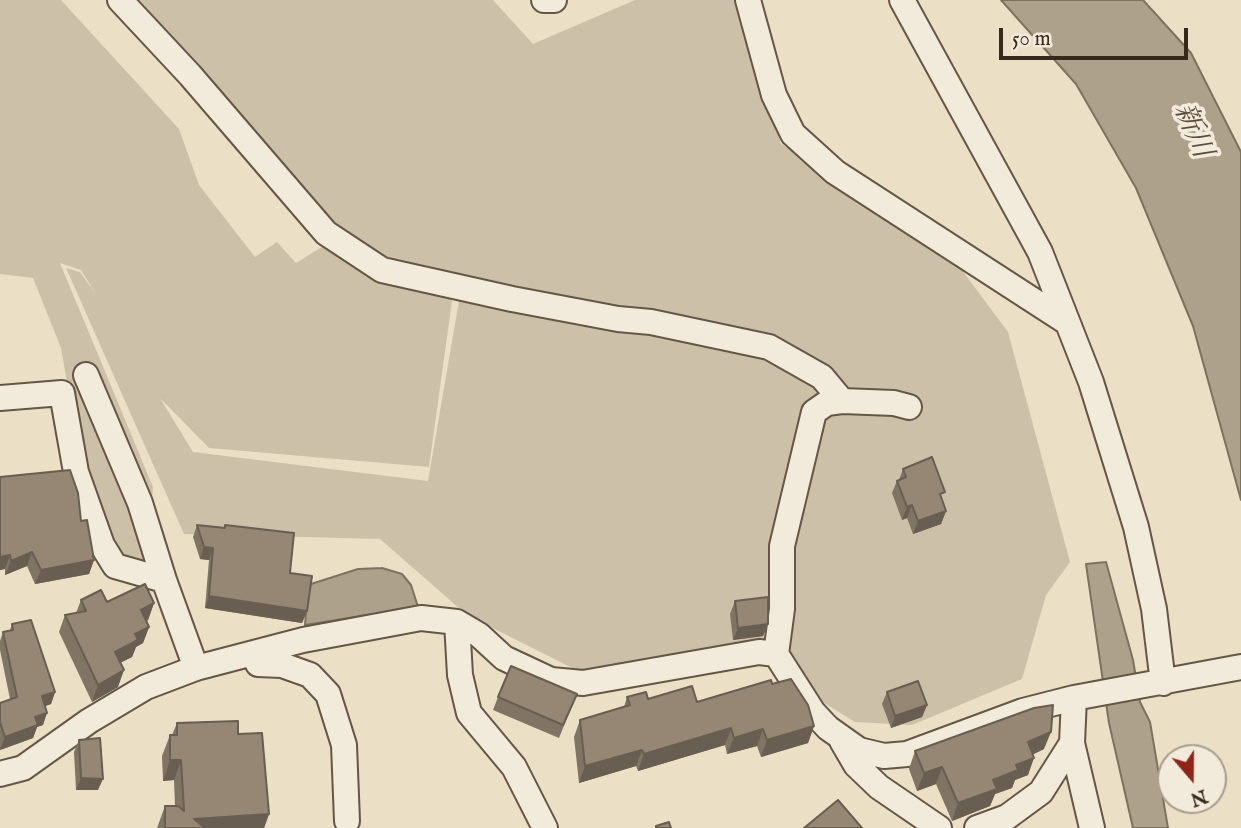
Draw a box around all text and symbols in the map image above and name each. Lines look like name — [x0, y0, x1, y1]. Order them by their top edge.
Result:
scale bar — [1003, 14, 1192, 58]
text: 50 m — [1012, 26, 1051, 53]
water label: 新川 — [1165, 99, 1217, 163]
north arrow — [1157, 744, 1227, 814]
text: N — [1187, 783, 1210, 811]

